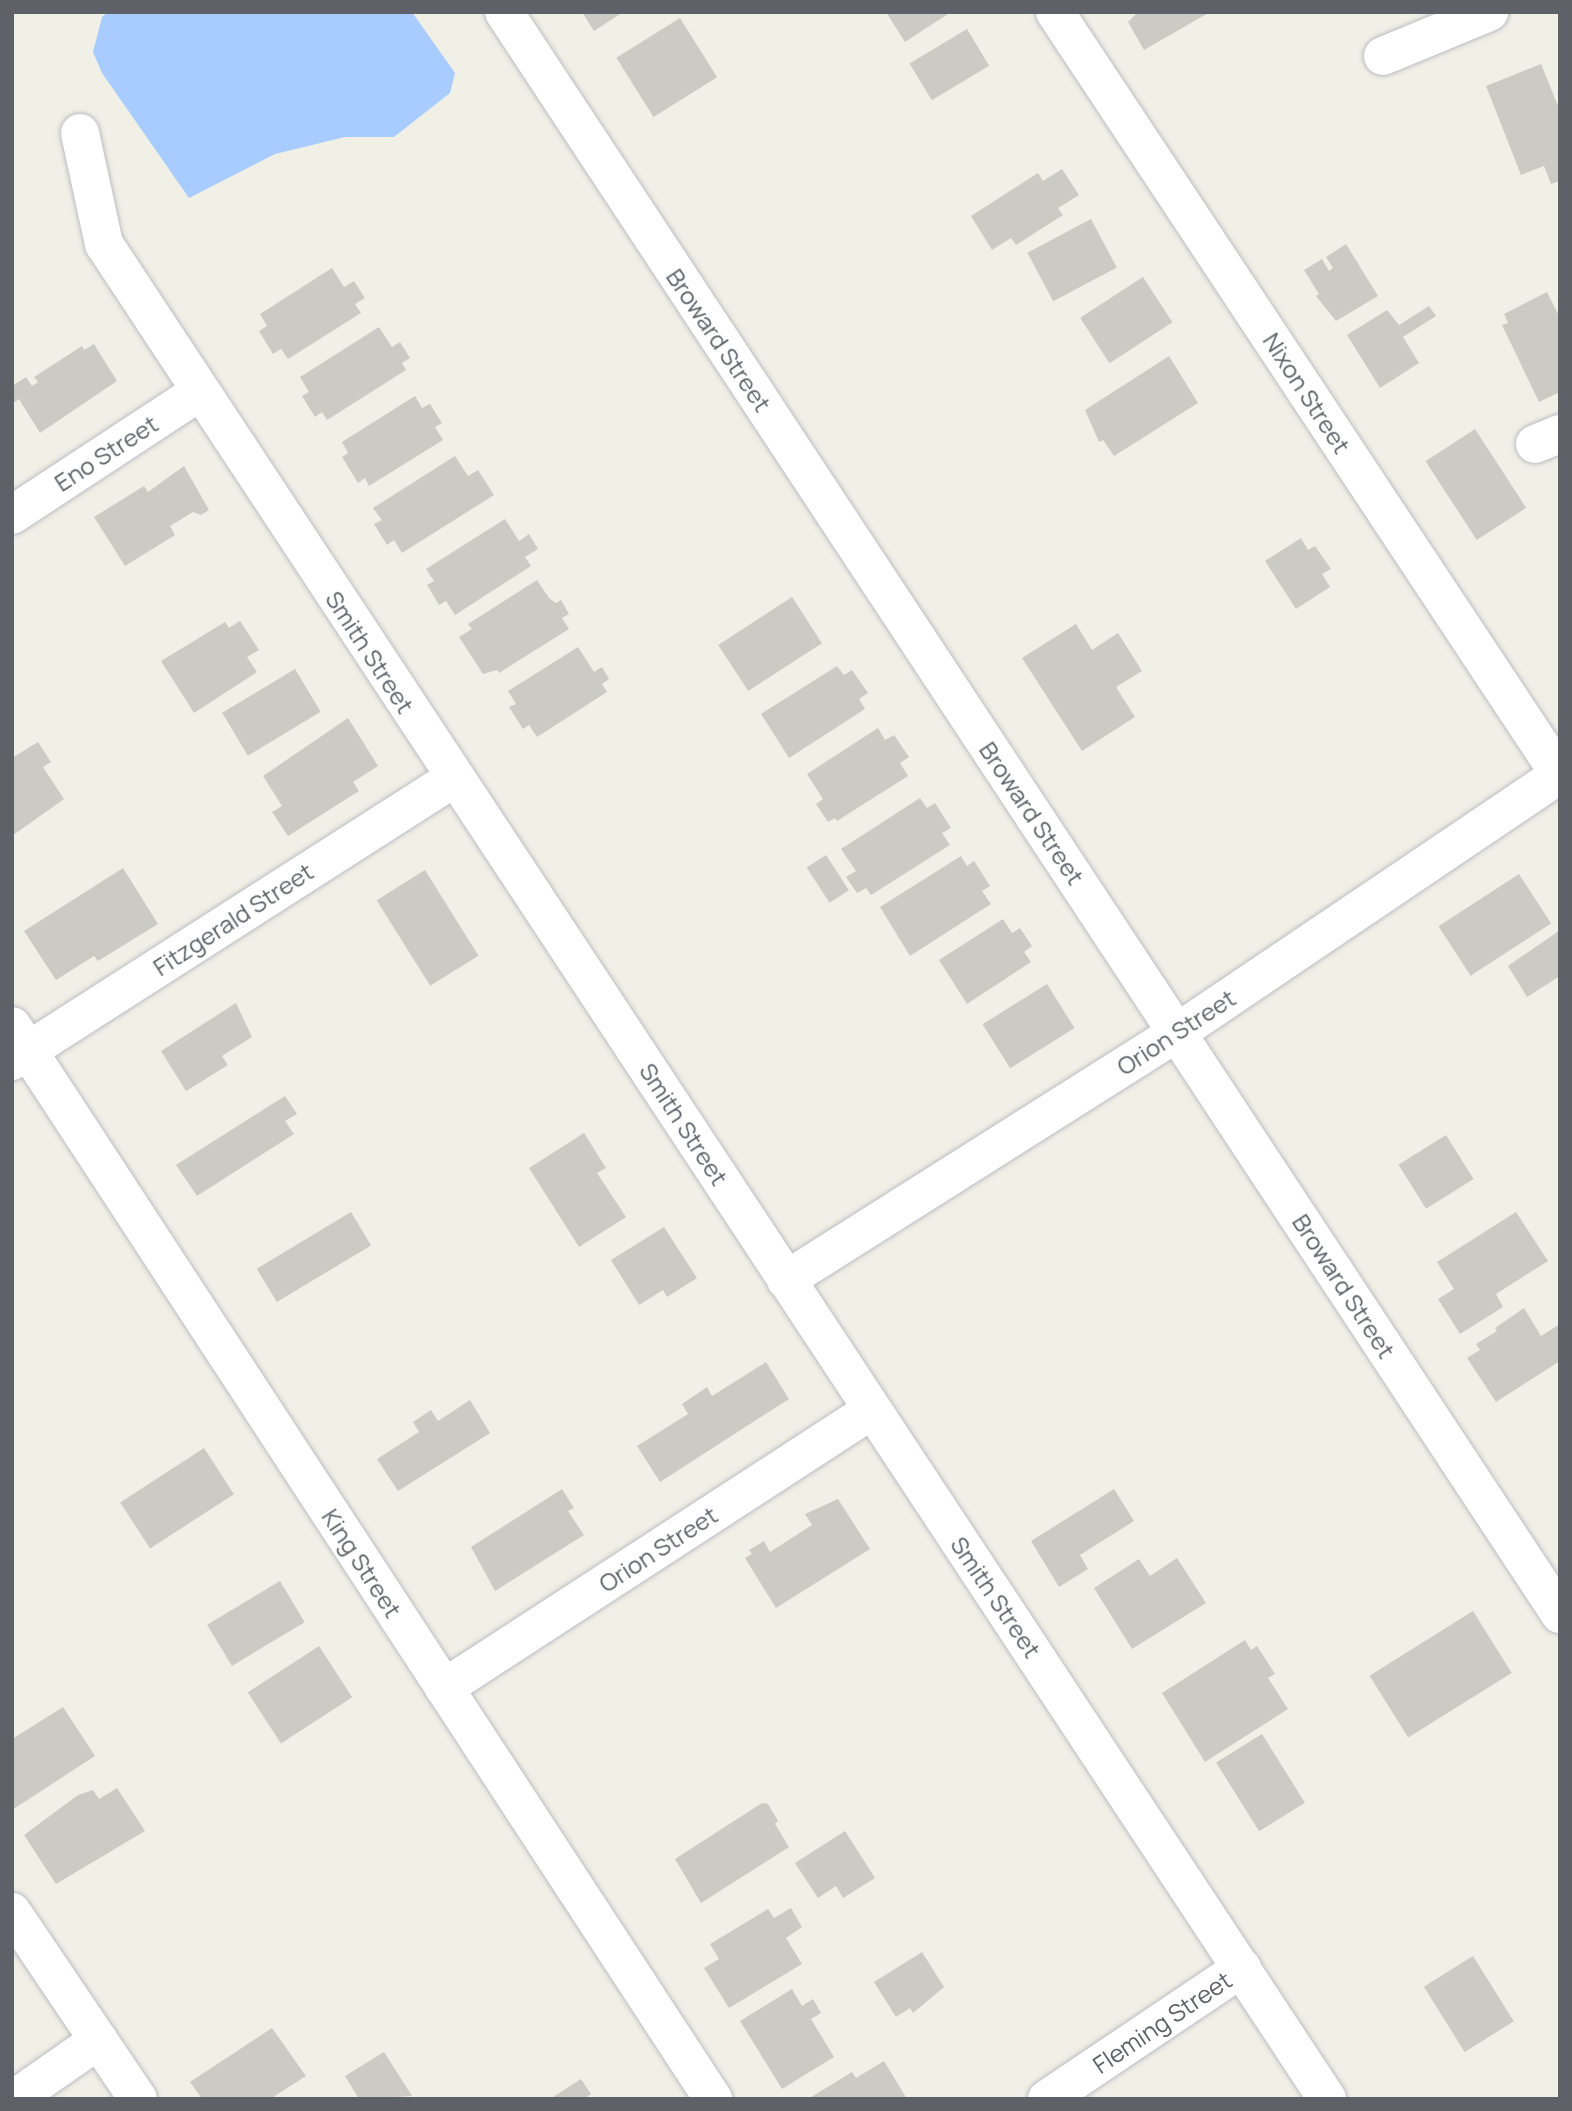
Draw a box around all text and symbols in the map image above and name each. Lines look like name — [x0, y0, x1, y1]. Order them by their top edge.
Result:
street label: Broward Street — [661, 263, 777, 417]
street label: Nixon Street — [1257, 327, 1357, 459]
street label: Eno Street — [49, 409, 163, 497]
street label: Smith Street — [320, 585, 420, 719]
street label: Broward Street — [974, 736, 1090, 890]
street label: Fitzgerald Street — [148, 857, 318, 981]
street label: Orion Street — [1111, 983, 1241, 1081]
street label: Smith Street — [634, 1057, 734, 1191]
street label: Broward Street — [1287, 1209, 1401, 1363]
street label: Orion Street — [593, 1500, 723, 1598]
street label: King Street — [316, 1503, 408, 1623]
street label: Smith Street — [945, 1531, 1047, 1663]
street label: Fleming Street — [1087, 1965, 1237, 2079]

